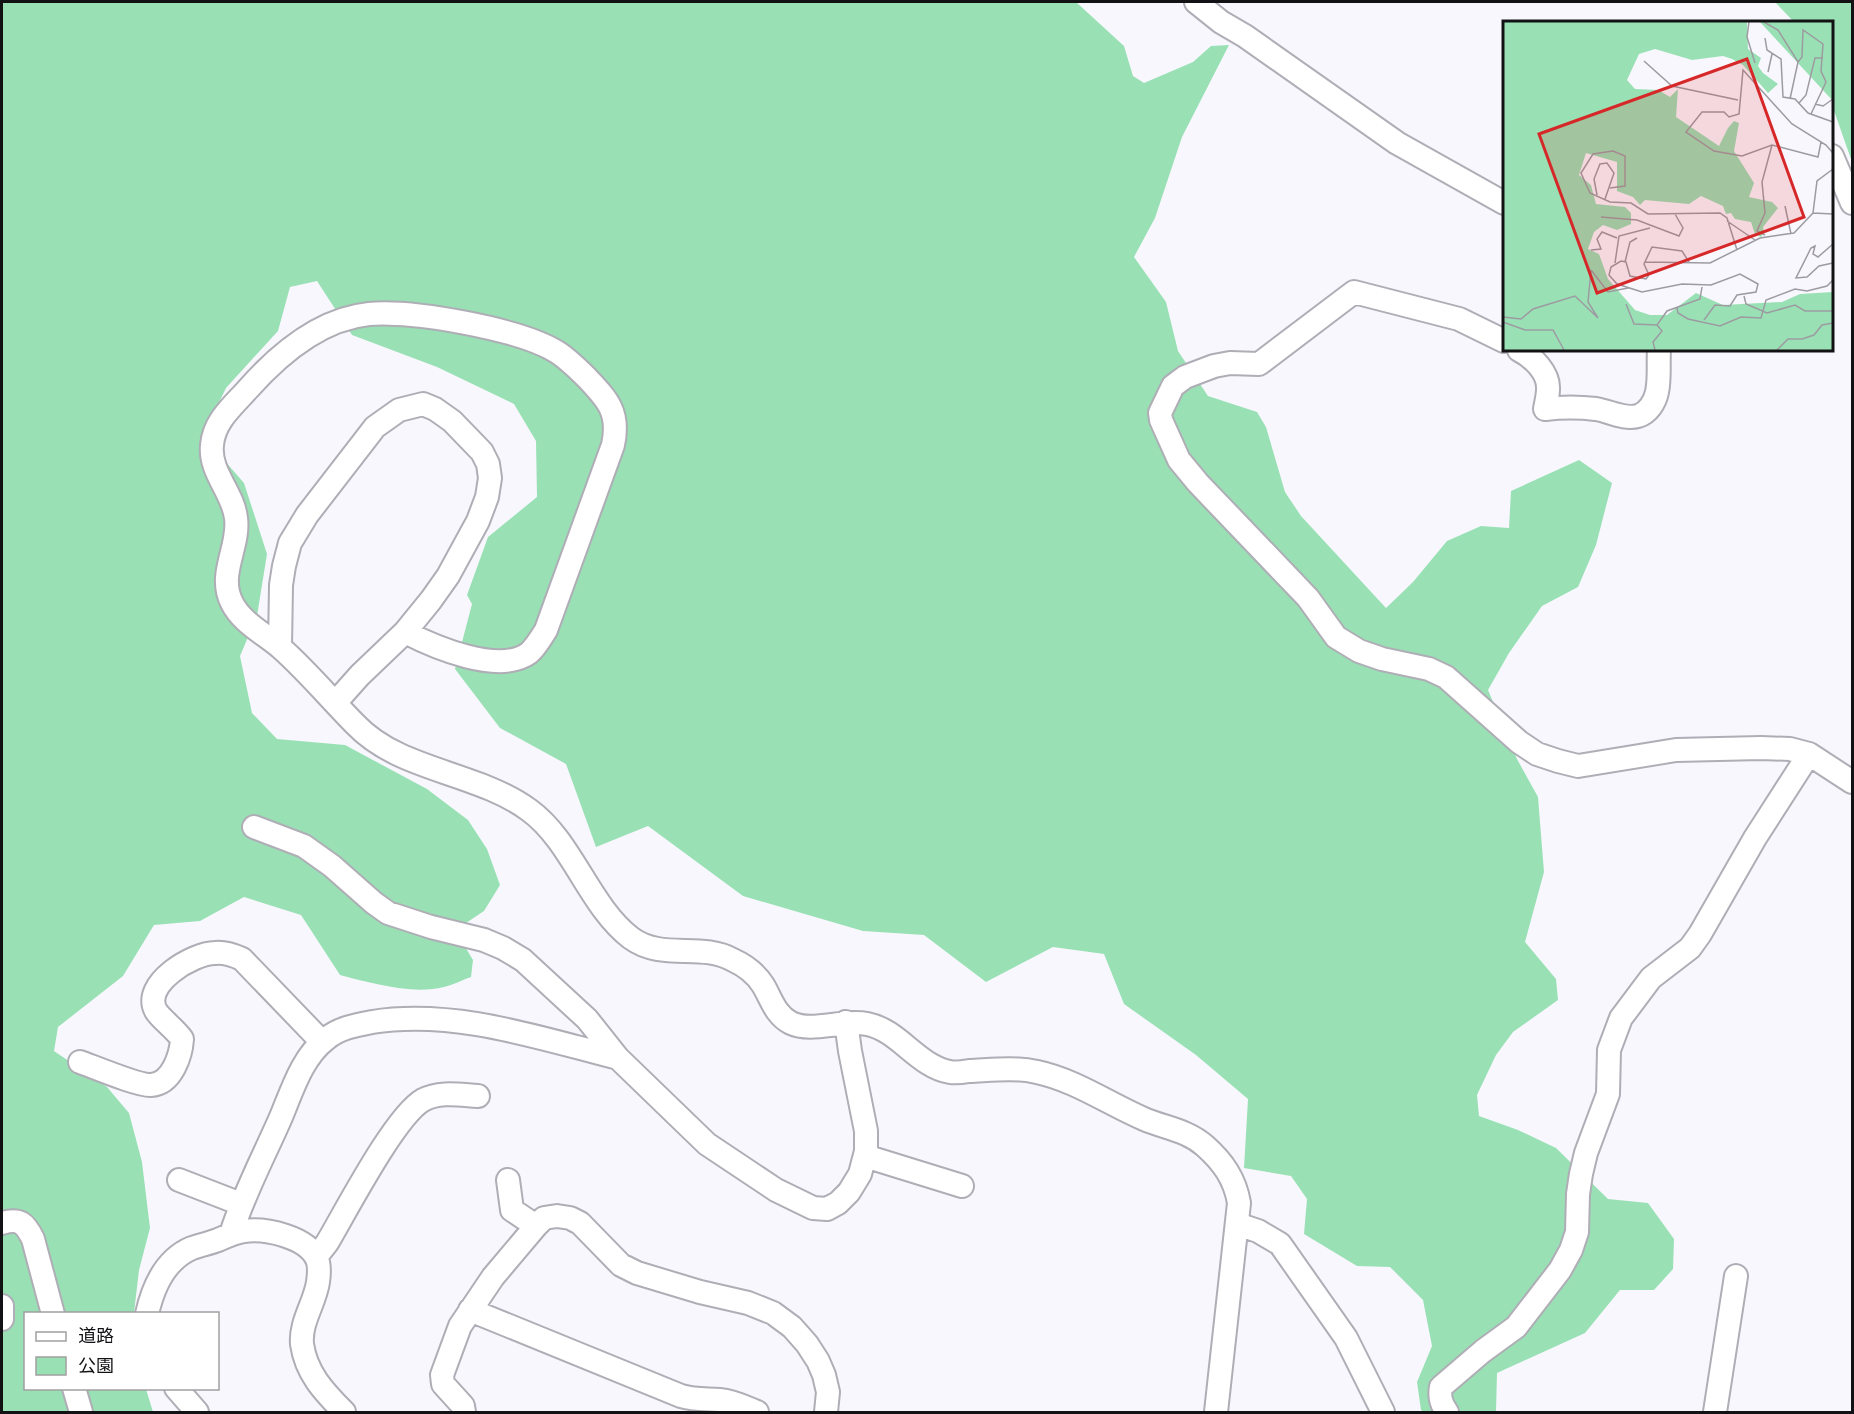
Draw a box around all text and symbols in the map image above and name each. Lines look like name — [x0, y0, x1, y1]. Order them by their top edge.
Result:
inset map — [1503, 21, 1833, 351]
legend — [24, 1312, 219, 1390]
text: 道路 — [78, 1324, 114, 1347]
text: 公園 — [78, 1354, 114, 1377]

